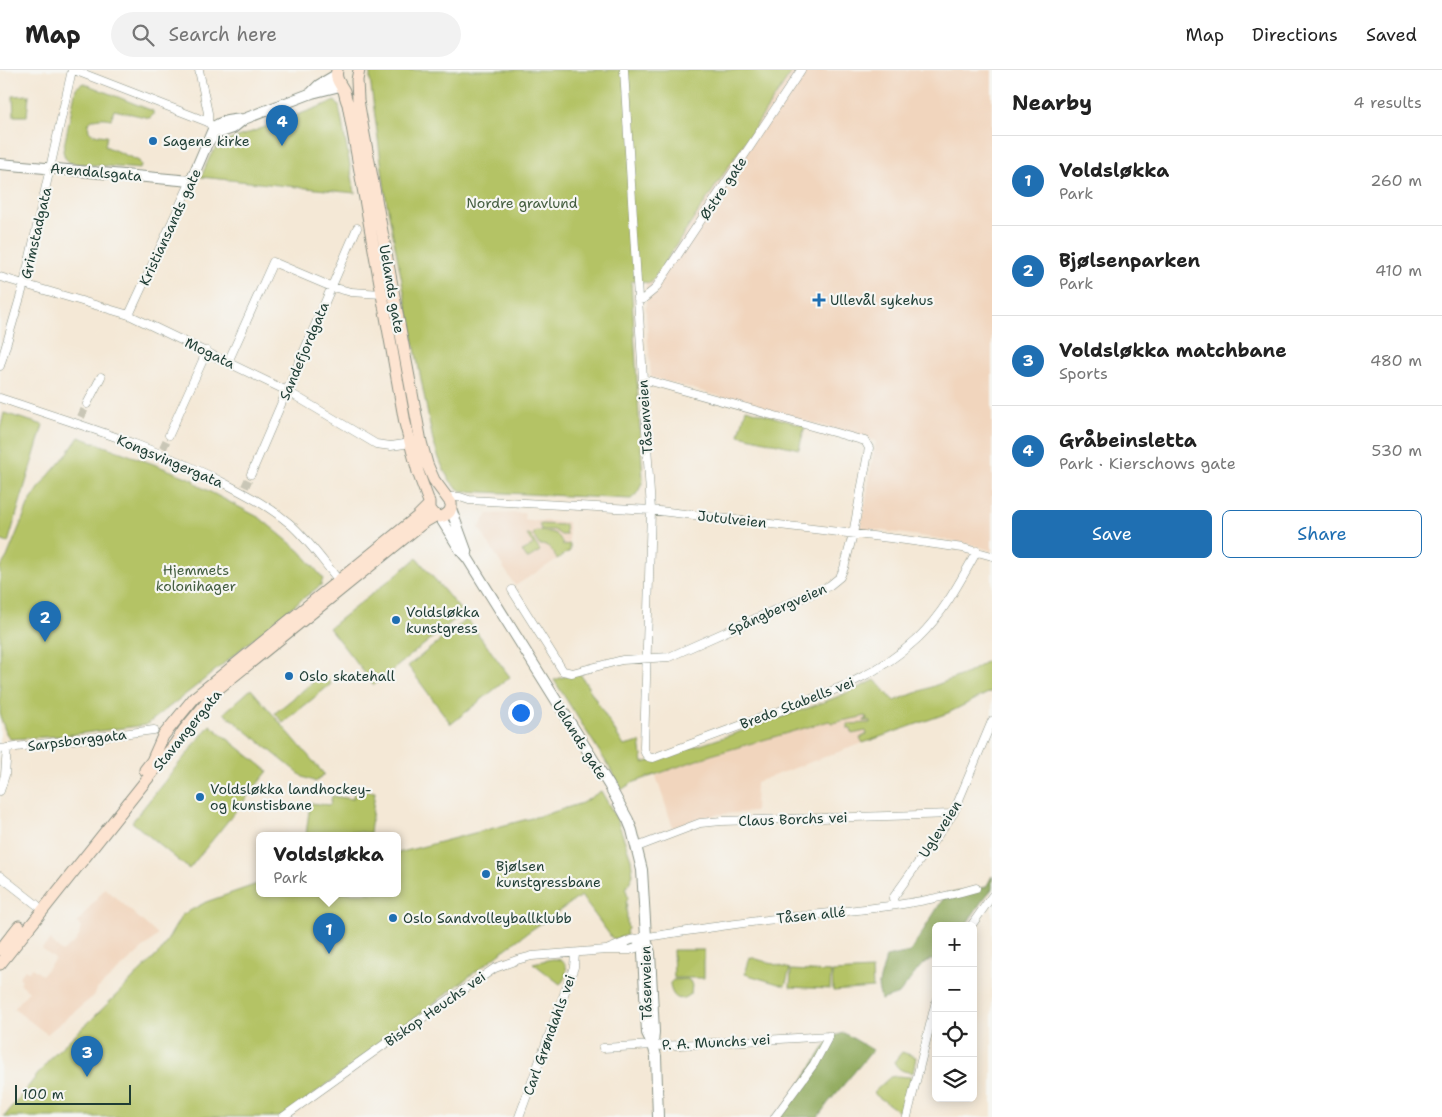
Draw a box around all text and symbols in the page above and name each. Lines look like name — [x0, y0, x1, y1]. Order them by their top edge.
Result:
search box — [111, 12, 461, 57]
text: Map — [25, 19, 81, 51]
icon: search — [129, 21, 157, 49]
text: Search here — [169, 22, 277, 47]
text: Map — [1186, 23, 1224, 47]
text: Directions — [1252, 23, 1338, 47]
text: Saved — [1366, 23, 1417, 47]
text: Nearby — [1012, 89, 1092, 117]
text: 4 results — [1353, 92, 1422, 113]
pin: 4 — [266, 105, 298, 146]
place label: Sagene kirke — [163, 132, 250, 150]
marker: Sagene kirke — [147, 135, 159, 147]
street label: Østre gate — [695, 153, 751, 223]
text: Voldsløkka — [1059, 158, 1169, 183]
street label: Arendalsgata — [49, 159, 143, 185]
street label: Kristiansands gate — [135, 166, 205, 288]
text: 1 — [1024, 170, 1032, 191]
text: 260 m — [1370, 170, 1422, 191]
text: Park — [1059, 183, 1093, 204]
street label: Grimstadgata — [17, 185, 55, 281]
park label: Nordre gravlund — [466, 194, 578, 212]
street label: Uelands gate — [375, 243, 409, 335]
text: Bjølsenparken — [1059, 248, 1200, 273]
text: 2 — [1022, 260, 1034, 281]
text: 410 m — [1375, 260, 1422, 281]
text: Park — [1059, 273, 1093, 294]
place label: Ullevål sykehus — [830, 291, 934, 309]
marker: Ullevål sykehus — [812, 293, 826, 307]
street label: Sandefjordgata — [275, 299, 333, 403]
street label: Mogata — [182, 333, 238, 373]
text: Voldsløkka matchbane — [1059, 338, 1287, 363]
text: 3 — [1022, 350, 1034, 371]
text: 480 m — [1370, 350, 1422, 371]
text: Sports — [1059, 363, 1108, 384]
street label: Tåsenveien — [633, 379, 657, 455]
text: Gråbeinsletta — [1059, 428, 1197, 453]
street label: Kongsvingergata — [114, 430, 226, 492]
text: 4 — [1022, 440, 1034, 461]
text: 530 m — [1372, 440, 1422, 461]
text: Park · Kierschows gate — [1059, 453, 1236, 474]
street label: Jutulveien — [697, 506, 768, 532]
button: Save — [1012, 510, 1212, 558]
button: Share — [1222, 510, 1422, 558]
park label: Hjemmets kolonihager — [156, 561, 237, 595]
street label: Spångbergveien — [725, 579, 830, 639]
pin: 2 — [29, 601, 61, 642]
place label: Voldsløkka kunstgress — [406, 603, 480, 637]
marker: Voldsløkka kunstgress — [390, 614, 402, 626]
place label: Oslo skatehall — [299, 667, 396, 685]
marker: Oslo skatehall — [283, 670, 295, 682]
street label: Bredo Stabells vei — [737, 673, 857, 733]
street label: Stavangergata — [149, 685, 226, 774]
street label: Uelands gate — [549, 697, 611, 783]
your location — [508, 700, 534, 726]
street label: Sarpsborggata — [27, 725, 128, 755]
place label: Voldsløkka landhockey- og kunstisbane — [210, 780, 372, 814]
marker: Voldsløkka landhockey- og kunstisbane — [194, 791, 206, 803]
street label: Ugleveien — [915, 797, 965, 861]
street label: Claus Borchs vei — [738, 808, 848, 830]
popup — [256, 832, 401, 897]
text: Voldsløkka — [273, 842, 384, 867]
place label: Bjølsen kunstgressbane — [496, 857, 601, 891]
text: Park — [273, 867, 308, 888]
marker: Bjølsen kunstgressbane — [480, 868, 492, 880]
street label: Tåsen allé — [776, 902, 847, 928]
place label: Oslo Sandvolleyballklubb — [403, 909, 572, 927]
marker: Oslo Sandvolleyballklubb — [387, 912, 399, 924]
pin: 1 — [313, 913, 345, 954]
map controls — [932, 922, 977, 1102]
button: + — [932, 922, 977, 967]
street label: Tåsenveien — [636, 945, 656, 1020]
street label: Biskop Heuchs vei — [381, 967, 489, 1051]
button: − — [932, 967, 977, 1012]
street label: Carl Grøndahls vei — [519, 972, 579, 1098]
button: locate — [932, 1012, 977, 1057]
street label: P. A. Munchs vei — [661, 1030, 771, 1054]
pin: 3 — [71, 1036, 103, 1077]
button: layers — [932, 1057, 977, 1102]
scale bar — [15, 1082, 131, 1105]
text: 100 m — [22, 1085, 64, 1103]

